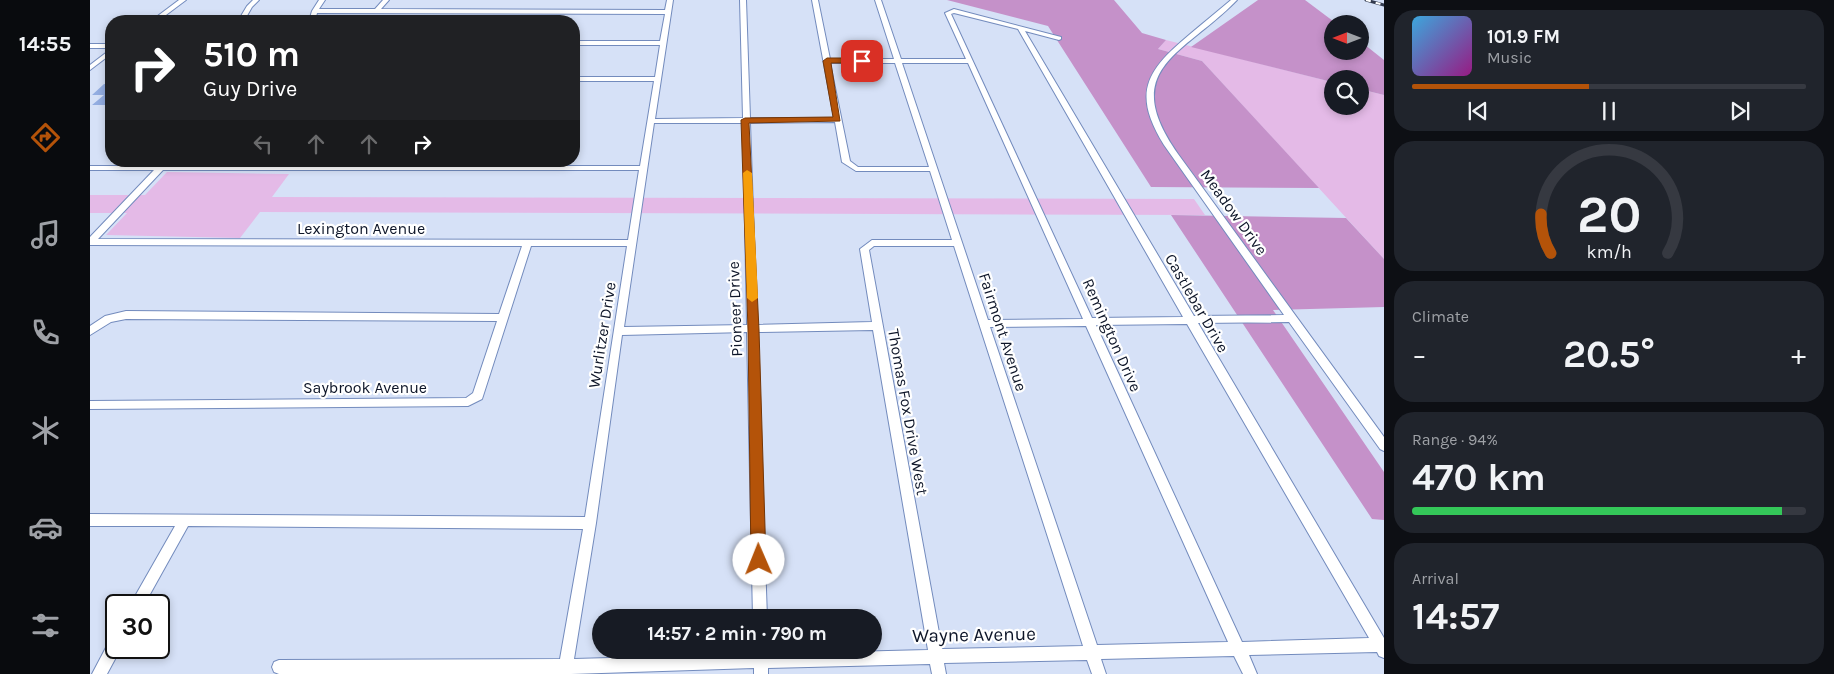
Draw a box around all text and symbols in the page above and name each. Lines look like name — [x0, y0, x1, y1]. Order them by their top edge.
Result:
north arrow — [1324, 15, 1369, 60]
map controls — [1324, 15, 1369, 115]
text: 101.9 FM — [1487, 26, 1560, 48]
text: 14:55 — [19, 31, 71, 57]
text: 510 m — [203, 34, 300, 75]
icon: right — [120, 35, 185, 100]
pin — [841, 40, 883, 82]
icon: arrive — [848, 47, 876, 75]
text: Music — [1487, 48, 1532, 67]
button: search — [1324, 70, 1369, 115]
text: Guy Drive — [203, 76, 297, 102]
icon: previous — [1464, 97, 1492, 125]
icon: pause — [1595, 97, 1623, 125]
icon: next — [1726, 97, 1754, 125]
icon: directions — [28, 120, 63, 155]
icon: left — [249, 130, 277, 158]
icon: ahead — [302, 130, 330, 158]
icon: ahead — [355, 130, 383, 158]
icon: right — [408, 130, 436, 158]
street label: Meadow Drive — [1196, 165, 1272, 259]
text: 20 — [1577, 184, 1641, 245]
icon: music — [28, 217, 63, 252]
street label: Lexington Avenue — [297, 219, 425, 238]
text: km/h — [1586, 242, 1632, 263]
street label: Castlebar Drive — [1161, 250, 1233, 356]
street label: Pioneer Drive — [724, 261, 746, 357]
street label: Fairmont Avenue — [975, 270, 1031, 394]
street label: Remington Drive — [1079, 275, 1145, 395]
street label: Wurlitzer Drive — [584, 280, 620, 390]
text: Climate — [1412, 307, 1469, 326]
icon: phone — [28, 315, 63, 350]
street label: Thomas Fox Drive West — [884, 327, 932, 497]
text: 20.5° — [1563, 332, 1655, 377]
text: − — [1412, 338, 1427, 371]
text: + — [1791, 338, 1806, 371]
street label: Saybrook Avenue — [303, 378, 427, 397]
icon: climate — [28, 413, 63, 448]
text: Range · 94% — [1412, 430, 1498, 449]
text: 470 km — [1412, 455, 1546, 500]
icon: car — [28, 510, 63, 545]
position arrow — [732, 533, 784, 585]
text: Arrival — [1412, 569, 1459, 588]
speed limit sign: 30 — [105, 594, 170, 659]
text: 14:57 — [1412, 594, 1499, 639]
icon: filters — [28, 608, 63, 643]
text: 14:57 · 2 min · 790 m — [647, 623, 827, 645]
street label: Wayne Avenue — [912, 623, 1036, 647]

